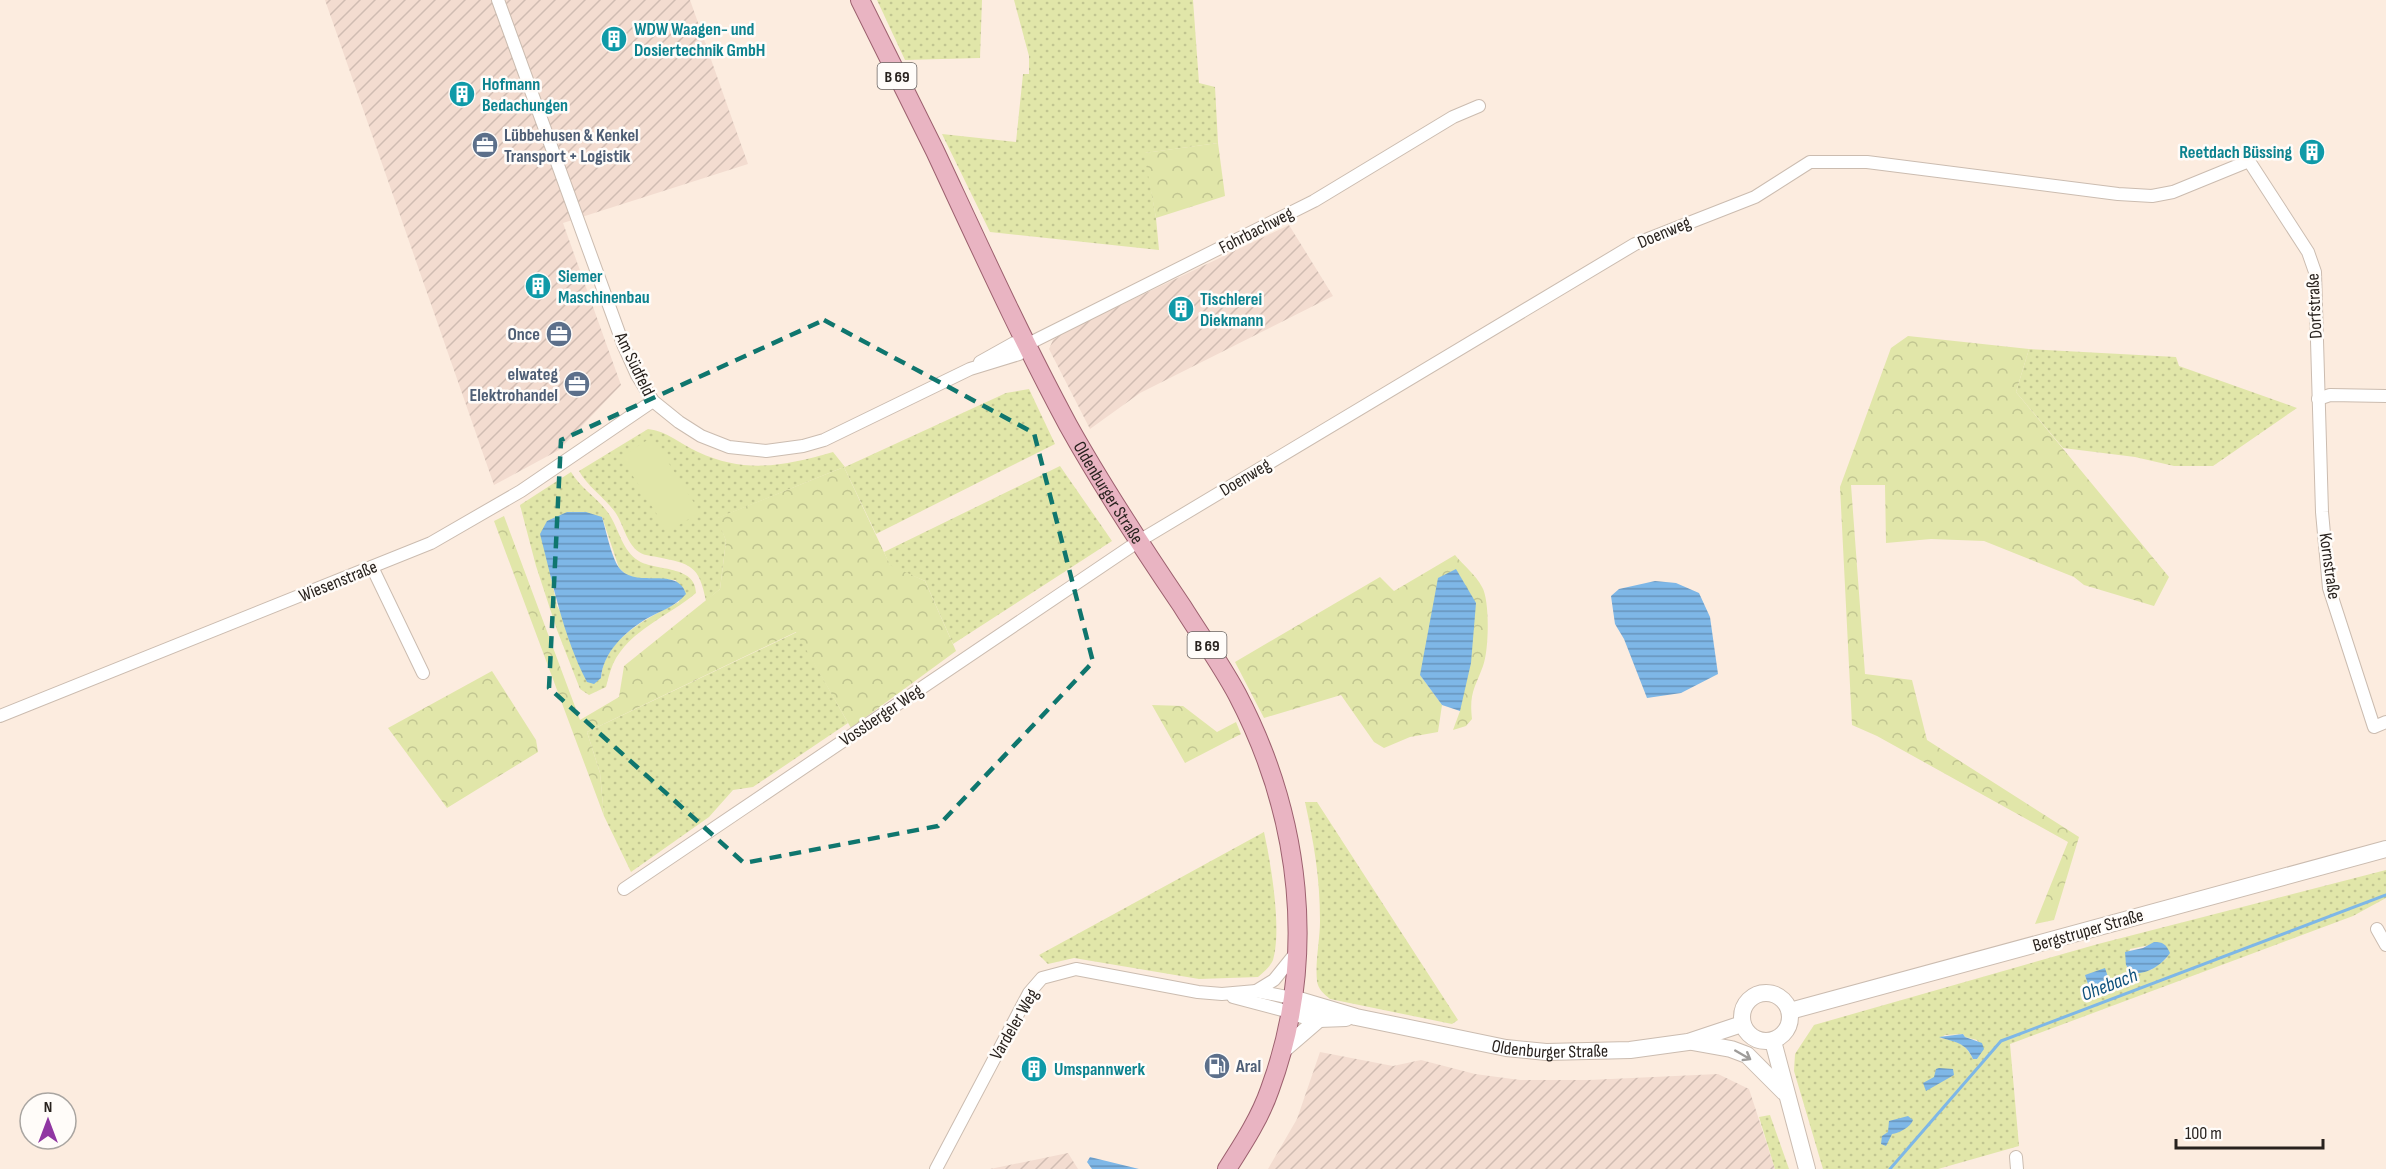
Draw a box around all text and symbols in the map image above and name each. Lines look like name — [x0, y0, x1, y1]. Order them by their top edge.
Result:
place label: WDW Waagen- und Dosiertechnik GmbH — [634, 19, 765, 61]
building icon: WDW Waagen- und Dosiertechnik GmbH — [599, 24, 629, 54]
road number: B 69 — [878, 63, 916, 89]
place label: Hofmann Bedachungen — [482, 74, 568, 116]
building icon: Hofmann Bedachungen — [447, 79, 477, 109]
place label: Lübbehusen & Kenkel Transport + Logistik — [504, 125, 639, 167]
office icon: Lübbehusen & Kenkel Transport + Logistik — [470, 130, 500, 160]
building icon: Reetdach Büssing — [2297, 137, 2327, 167]
place label: Reetdach Büssing — [2179, 142, 2292, 163]
street label: Fohrbachweg — [1216, 203, 1297, 258]
street label: Doenweg — [1634, 212, 1694, 253]
place label: Siemer Maschinenbau — [558, 266, 650, 308]
building icon: Siemer Maschinenbau — [523, 271, 553, 301]
street label: Dorfstraße — [2302, 273, 2327, 339]
place label: Tischlerei Diekmann — [1200, 289, 1264, 331]
building icon: Tischlerei Diekmann — [1166, 294, 1196, 324]
office icon: Once — [544, 319, 574, 349]
place label: Once — [507, 324, 540, 345]
street label: Am Südfeld — [610, 328, 659, 399]
place label: elwateg Elektrohandel — [469, 364, 558, 406]
office icon: elwateg Elektrohandel — [562, 369, 592, 399]
street label: Oldenburger Straße — [1069, 438, 1148, 548]
street label: Doenweg — [1216, 454, 1275, 501]
street label: Kornstraße — [2314, 532, 2345, 601]
street label: Wiesenstraße — [296, 556, 380, 607]
road number: B 69 — [1188, 632, 1226, 658]
street label: Vossberger Weg — [836, 680, 927, 751]
street label: Bergstruper Straße — [2030, 905, 2146, 956]
water label: Ohebach — [2078, 963, 2141, 1007]
street label: Vardeler Weg — [986, 985, 1043, 1064]
street label: Oldenburger Straße — [1490, 1035, 1608, 1063]
one-way arrow — [1734, 1049, 1751, 1061]
fuel station icon: Aral — [1202, 1051, 1232, 1081]
building icon: Umspannwerk — [1019, 1054, 1049, 1084]
place label: Aral — [1235, 1056, 1261, 1077]
place label: Umspannwerk — [1054, 1059, 1145, 1080]
north arrow — [18, 1091, 78, 1151]
text: N — [44, 1098, 52, 1117]
scale bar — [2176, 1112, 2323, 1150]
text: 100 m — [2185, 1123, 2222, 1144]

